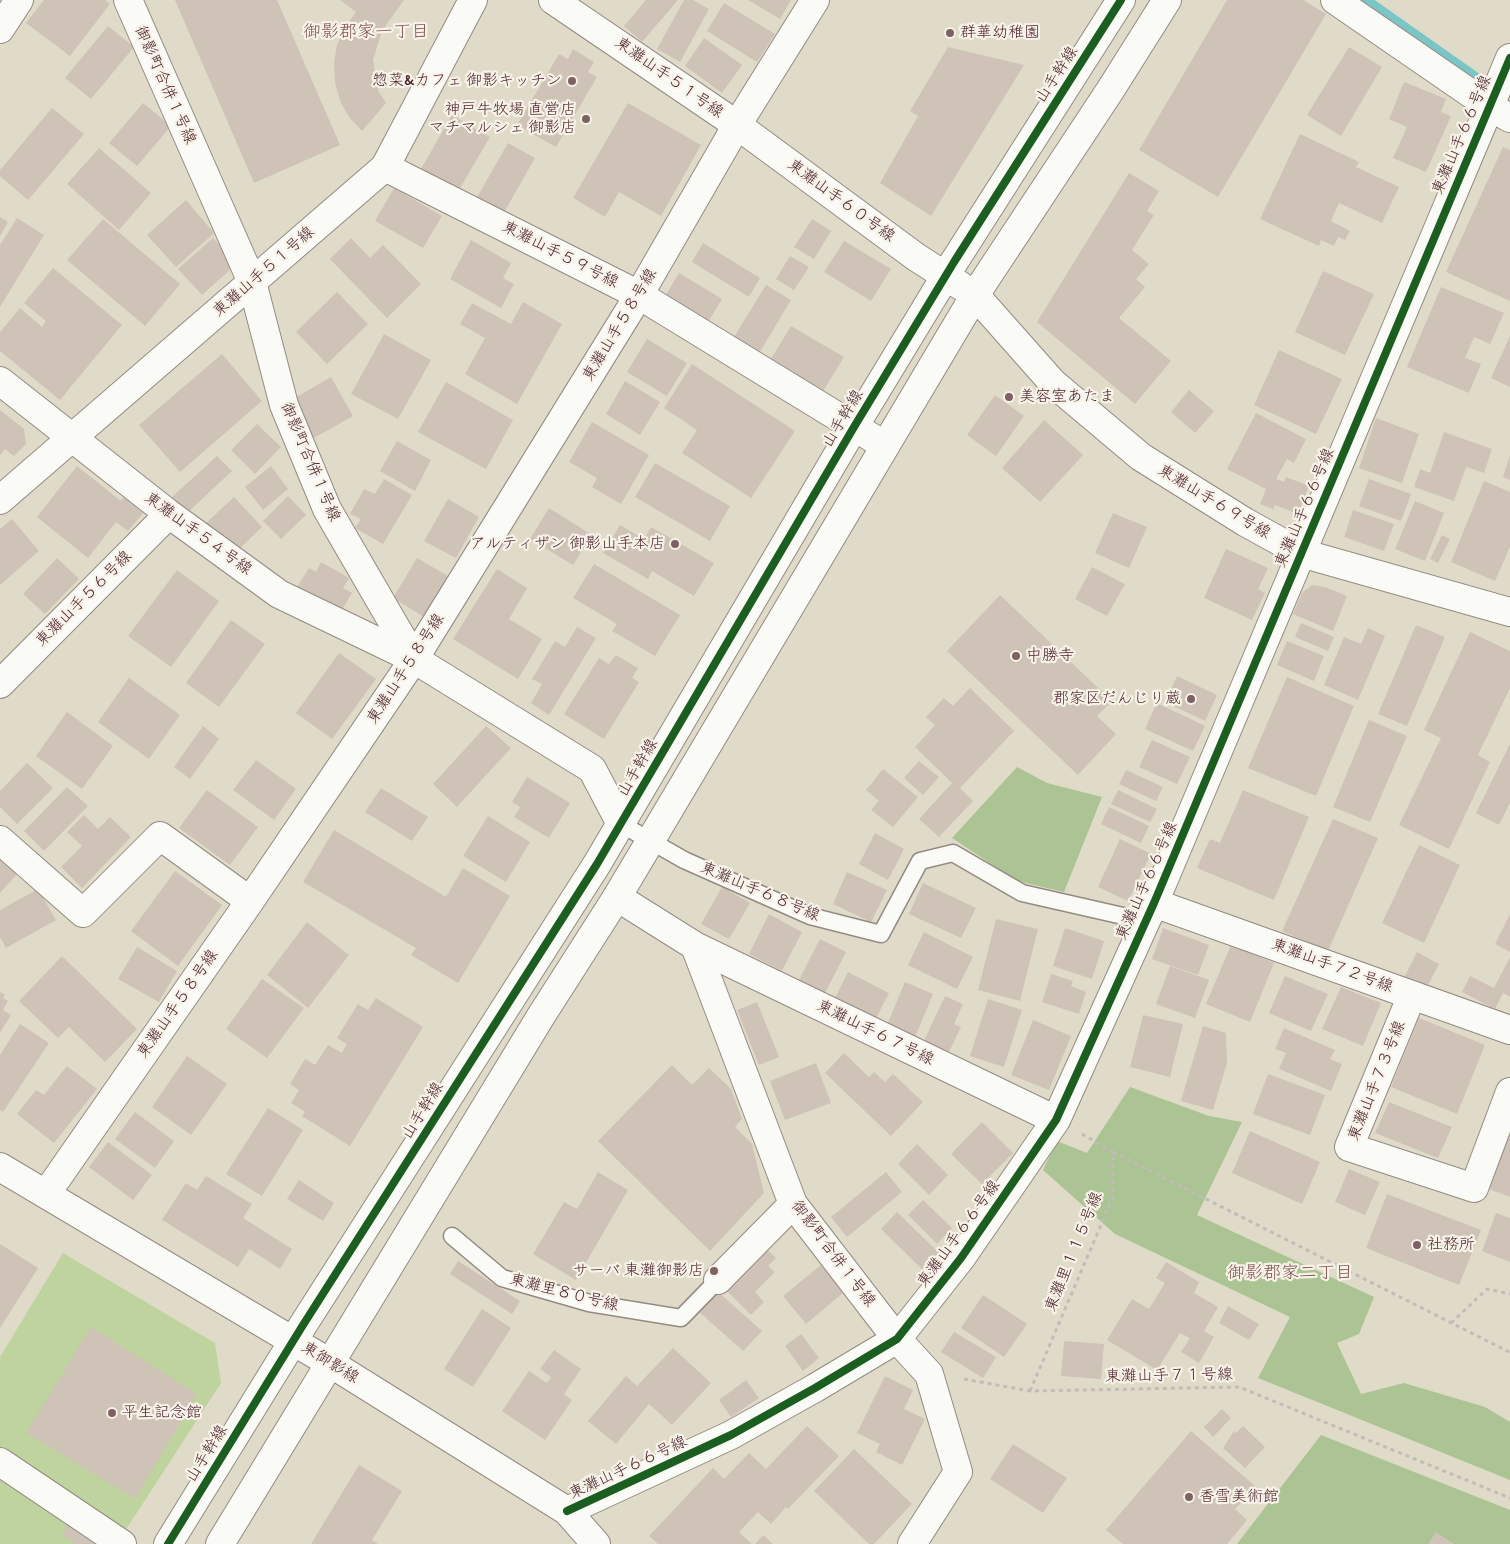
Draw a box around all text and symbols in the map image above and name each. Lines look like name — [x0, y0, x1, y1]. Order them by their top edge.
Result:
district label: 御影郡家一丁目 — [303, 21, 429, 43]
street label: 御影町合併１号線 — [130, 23, 200, 147]
place label: 群華幼稚園 — [960, 23, 1040, 43]
marker: 群華幼稚園 — [944, 27, 956, 39]
street label: 東灘山手５１号線 — [611, 33, 727, 123]
street label: 山手幹線 — [1032, 43, 1082, 107]
place label: 惣菜&カフェ 御影キッチン — [372, 71, 562, 91]
street label: 東灘山手６６号線 — [1428, 72, 1496, 198]
marker: 惣菜&カフェ 御影キッチン — [566, 75, 578, 87]
place label: 神戸牛牧場 直営店 マチマルシェ 御影店 — [428, 100, 576, 138]
marker: 神戸牛牧場 直営店 マチマルシェ 御影店 — [580, 113, 592, 125]
street label: 東灘山手６０号線 — [784, 156, 898, 246]
street label: 東灘山手５９号線 — [499, 217, 621, 293]
street label: 東灘山手５１号線 — [209, 223, 319, 321]
street label: 東灘山手５８号線 — [579, 265, 661, 385]
street label: 山手幹線 — [818, 387, 868, 451]
place label: 美容室あたま — [1019, 387, 1115, 407]
marker: 美容室あたま — [1003, 391, 1015, 403]
street label: 御影町合併１号線 — [276, 399, 344, 525]
street label: 東灘山手６６号線 — [1271, 445, 1339, 571]
street label: 東灘山手６９号線 — [1154, 461, 1274, 543]
street label: 東灘山手５４号線 — [141, 489, 255, 579]
place label: アルティザン 御影山手本店 — [469, 534, 665, 554]
marker: アルティザン 御影山手本店 — [669, 538, 681, 550]
street label: 東灘山手５６号線 — [32, 547, 136, 651]
street label: 東灘山手５８号線 — [363, 610, 449, 728]
place label: 中勝寺 — [1026, 646, 1074, 666]
marker: 中勝寺 — [1010, 650, 1022, 662]
place label: 郡家区だんじり蔵 — [1053, 689, 1181, 709]
marker: 郡家区だんじり蔵 — [1185, 693, 1197, 705]
street label: 山手幹線 — [614, 735, 662, 801]
street label: 東灘山手６６号線 — [1112, 819, 1182, 943]
street label: 東灘山手６８号線 — [697, 858, 823, 926]
street label: 東灘山手７２号線 — [1269, 935, 1395, 997]
street label: 東灘山手５８号線 — [133, 946, 223, 1062]
street label: 東灘山手６７号線 — [813, 996, 937, 1070]
street label: 東灘山手７３号線 — [1344, 1018, 1410, 1144]
street label: 山手幹線 — [398, 1079, 448, 1143]
street label: 東灘山手６６号線 — [914, 1177, 1004, 1291]
street label: 東灘里１１５号線 — [1041, 1189, 1107, 1315]
street label: 御影町合併１号線 — [787, 1197, 879, 1311]
place label: 社務所 — [1427, 1235, 1475, 1255]
marker: 社務所 — [1411, 1239, 1423, 1251]
place label: サーバ 東灘御影店 — [572, 1261, 704, 1281]
district label: 御影郡家二丁目 — [1227, 1262, 1353, 1284]
marker: サーバ 東灘御影店 — [708, 1265, 720, 1277]
street label: 東灘里８０号線 — [507, 1270, 621, 1316]
street label: 東御影線 — [298, 1338, 362, 1388]
street label: 東灘山手７１号線 — [1105, 1365, 1233, 1387]
place label: 平生記念館 — [122, 1403, 202, 1423]
marker: 平生記念館 — [106, 1407, 118, 1419]
street label: 山手幹線 — [182, 1422, 232, 1486]
street label: 東灘山手６６号線 — [566, 1432, 690, 1504]
place label: 香雪美術館 — [1199, 1487, 1279, 1507]
marker: 香雪美術館 — [1183, 1491, 1195, 1503]

